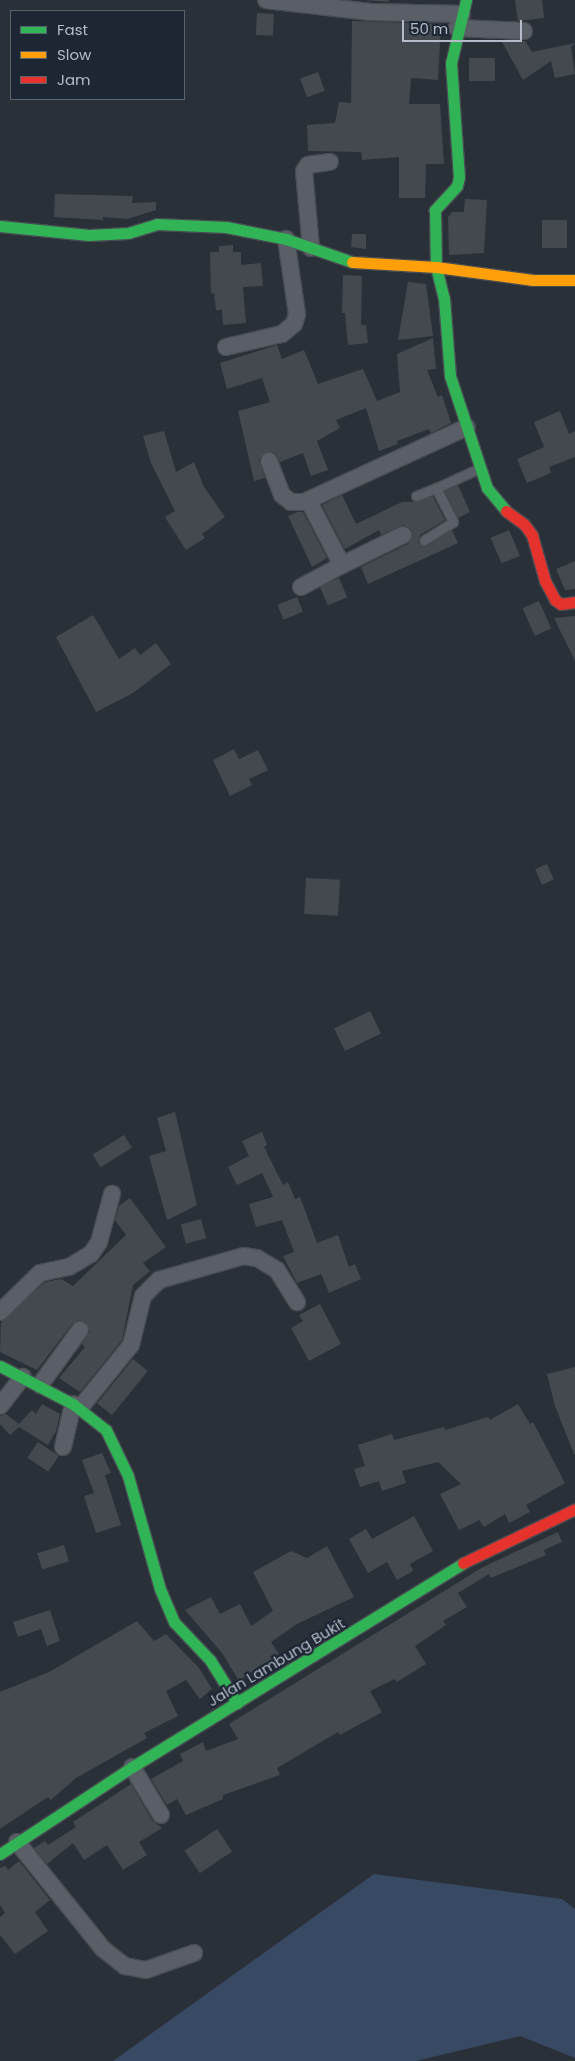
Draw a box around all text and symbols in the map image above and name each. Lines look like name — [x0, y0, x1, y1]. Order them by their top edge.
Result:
legend — [10, 10, 185, 100]
scale bar — [405, 10, 525, 42]
text: 50 m — [410, 18, 448, 39]
text: Fast — [57, 19, 88, 40]
text: Slow — [57, 44, 91, 65]
text: Jam — [57, 69, 91, 90]
street label: Jalan Lambung Bukit — [204, 1614, 348, 1710]

